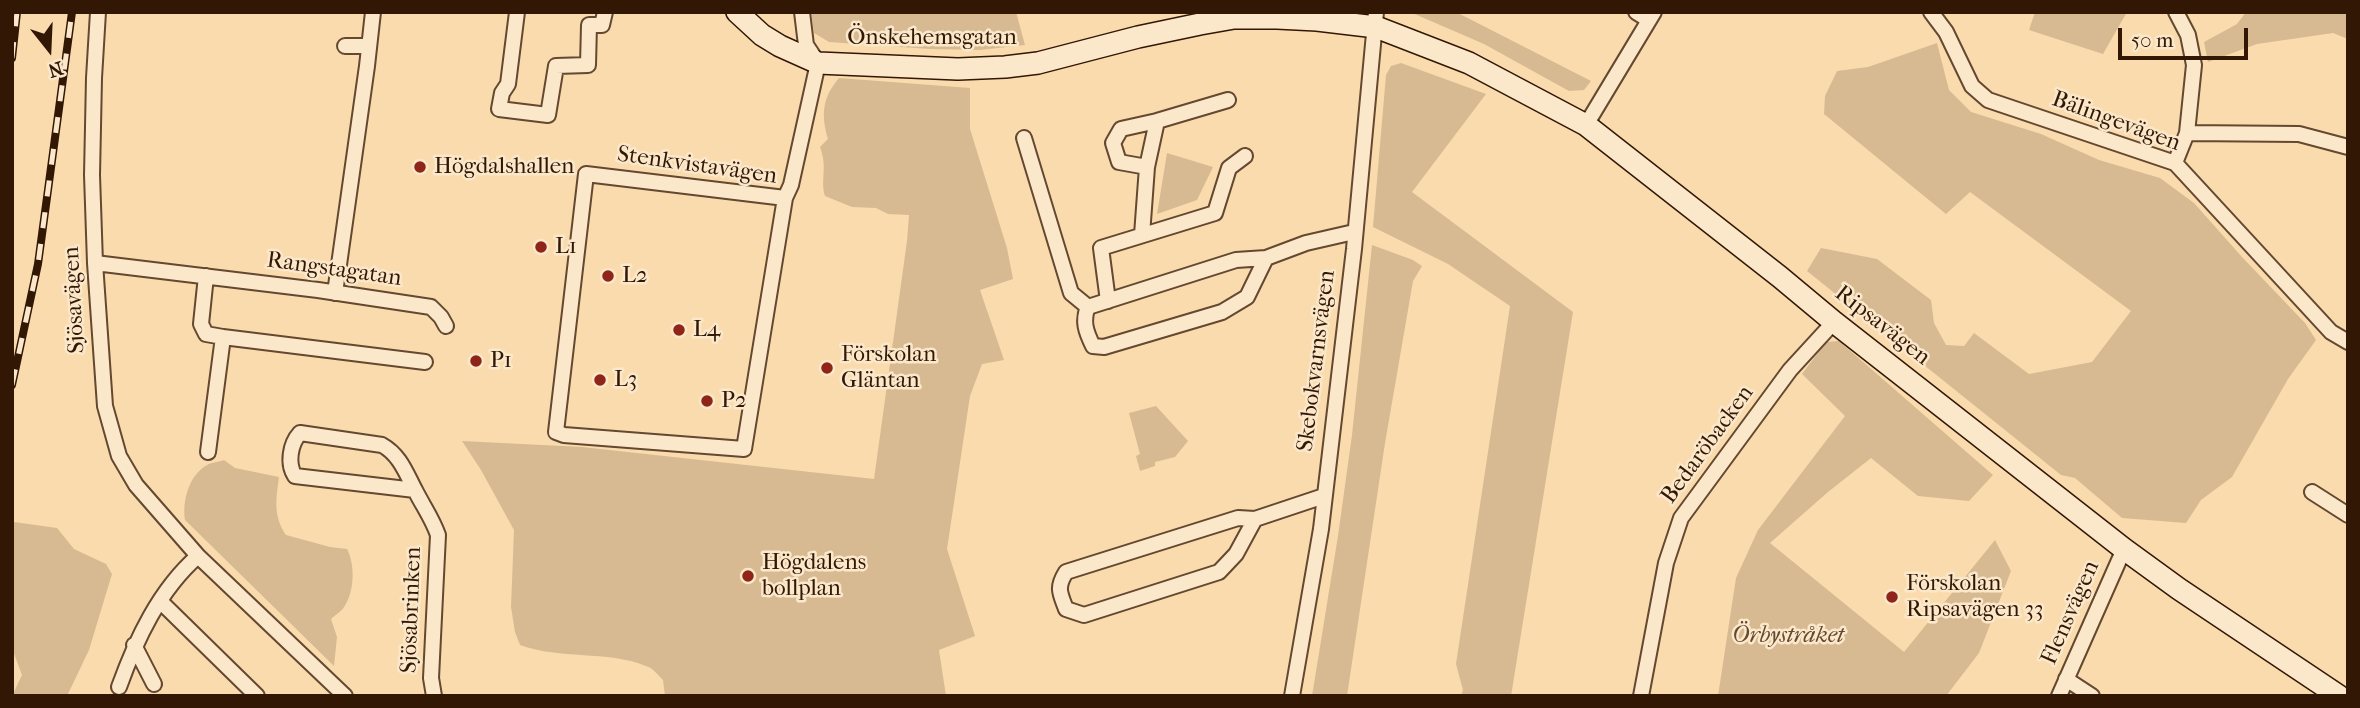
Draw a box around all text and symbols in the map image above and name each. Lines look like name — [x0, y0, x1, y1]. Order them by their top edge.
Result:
north arrow — [14, 14, 84, 84]
scale bar — [2122, 14, 2252, 58]
street label: Önskehemsgatan — [847, 24, 1017, 52]
text: 50 m — [2131, 28, 2174, 52]
text: N — [45, 56, 66, 82]
street label: Bälingevägen — [2048, 86, 2184, 158]
street label: Stenkvistavägen — [615, 141, 779, 191]
place label: Högdalshallen — [434, 153, 574, 181]
marker: Högdalshallen — [412, 159, 428, 175]
place label: L1 — [555, 233, 577, 261]
marker: L1 — [533, 239, 549, 255]
street label: Sjösavägen — [58, 246, 92, 354]
street label: Rangstagatan — [265, 247, 403, 293]
place label: L2 — [622, 262, 648, 290]
marker: L2 — [600, 268, 616, 284]
street label: Skebokvarnsvägen — [1292, 269, 1342, 453]
street label: Ripsavägen — [1829, 280, 1935, 372]
place label: L4 — [693, 316, 720, 344]
marker: L4 — [671, 322, 687, 338]
place label: Förskolan Gläntan — [841, 341, 936, 395]
place label: P1 — [490, 347, 512, 375]
marker: P1 — [468, 353, 484, 369]
marker: Förskolan Gläntan — [819, 360, 835, 376]
place label: L3 — [614, 366, 637, 394]
marker: L3 — [592, 372, 608, 388]
street label: Bedaröbacken — [1656, 380, 1760, 510]
place label: P2 — [721, 387, 747, 415]
marker: P2 — [699, 393, 715, 409]
street label: Sjösabrinken — [396, 546, 428, 674]
place label: Högdalens bollplan — [762, 549, 866, 603]
street label: Flensvägen — [2036, 557, 2106, 669]
marker: Högdalens bollplan — [740, 568, 756, 584]
place label: Förskolan Ripsavägen 33 — [1906, 570, 2043, 624]
marker: Förskolan Ripsavägen 33 — [1884, 589, 1900, 605]
park label: Örbystråket — [1732, 622, 1844, 650]

